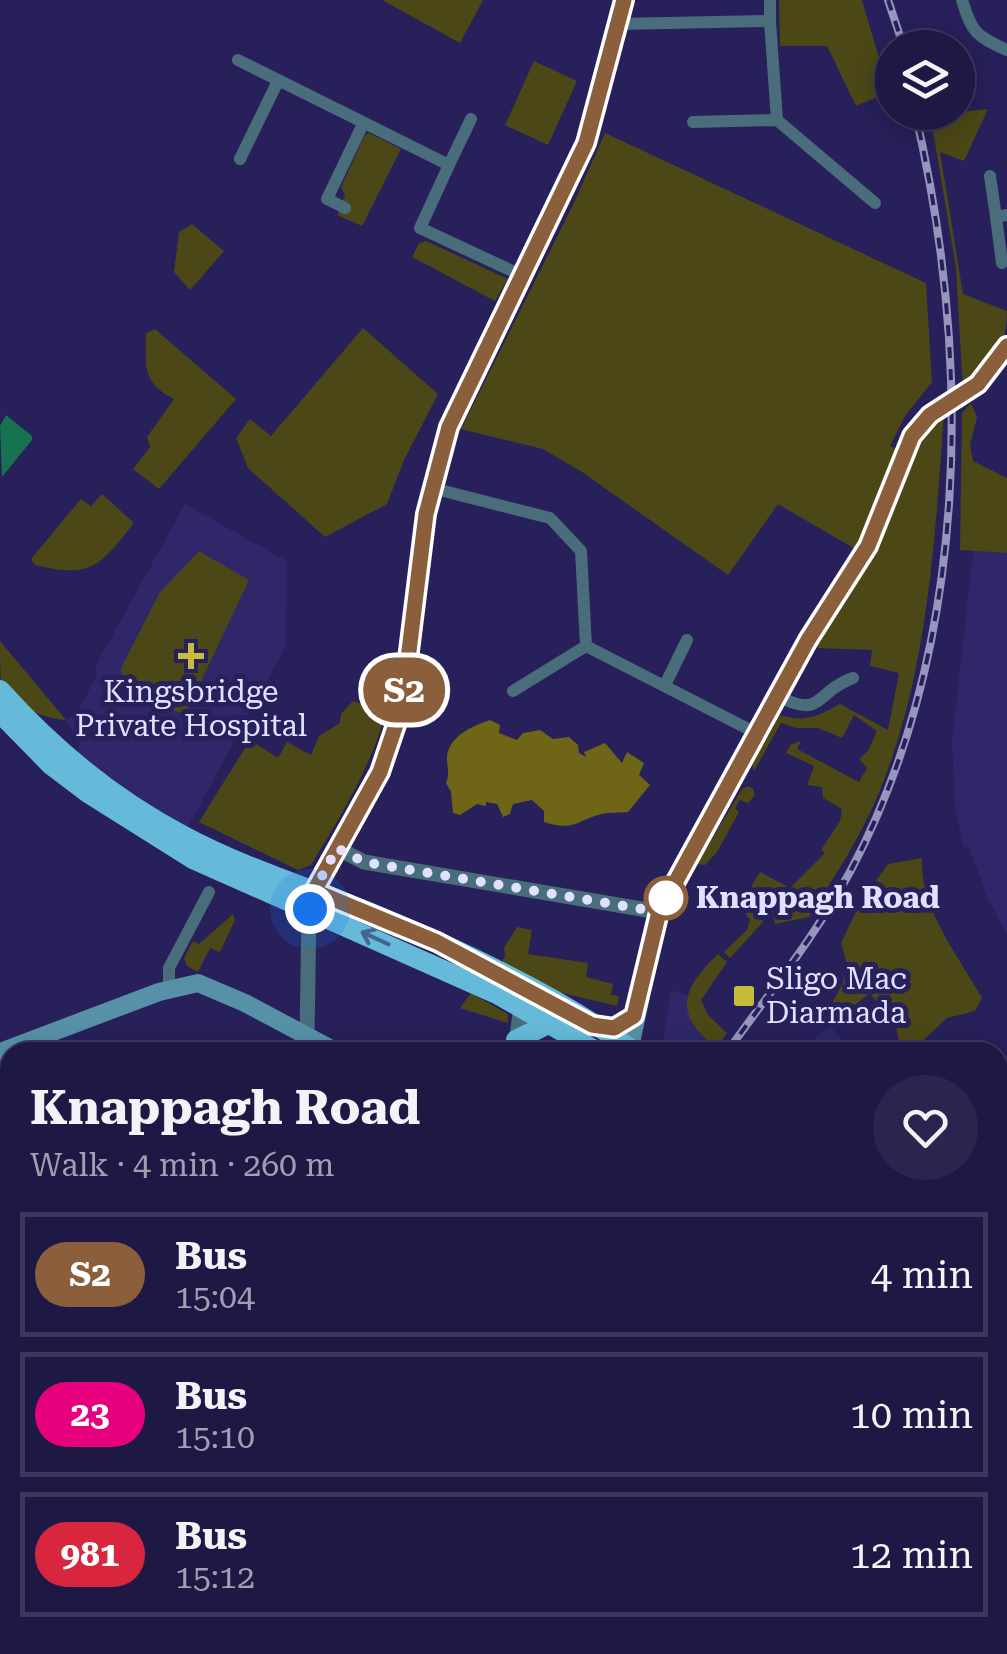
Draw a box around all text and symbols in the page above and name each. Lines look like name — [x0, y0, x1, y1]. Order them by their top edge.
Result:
map controls — [875, 30, 975, 130]
button: layers — [875, 30, 975, 130]
marker: Kingsbridge Private Hospital — [178, 643, 204, 669]
line badge: S2 — [359, 658, 449, 722]
text: S2 — [383, 670, 425, 711]
place label: Kingsbridge Private Hospital — [75, 674, 307, 743]
marker: Knappagh Road — [645, 877, 687, 919]
place label: Knappagh Road — [696, 880, 940, 915]
your location — [285, 884, 335, 934]
one-way arrow — [361, 927, 391, 946]
place label: Sligo Mac Diarmada — [766, 961, 907, 1030]
marker: Sligo Mac Diarmada — [731, 983, 757, 1009]
button: heart — [873, 1075, 978, 1180]
text: Knappagh Road — [30, 1080, 420, 1136]
text: Walk · 4 min · 260 m — [30, 1146, 334, 1184]
text: Bus — [175, 1234, 247, 1278]
text: 4 min — [871, 1253, 973, 1297]
text: S2 — [69, 1254, 111, 1295]
text: 15:04 — [175, 1278, 255, 1316]
text: Bus — [175, 1374, 247, 1418]
text: 10 min — [850, 1393, 973, 1437]
text: 23 — [70, 1394, 110, 1435]
text: 15:10 — [175, 1418, 255, 1456]
text: Bus — [175, 1514, 247, 1558]
text: 12 min — [850, 1533, 973, 1577]
text: 981 — [61, 1534, 119, 1575]
text: 15:12 — [175, 1558, 255, 1596]

